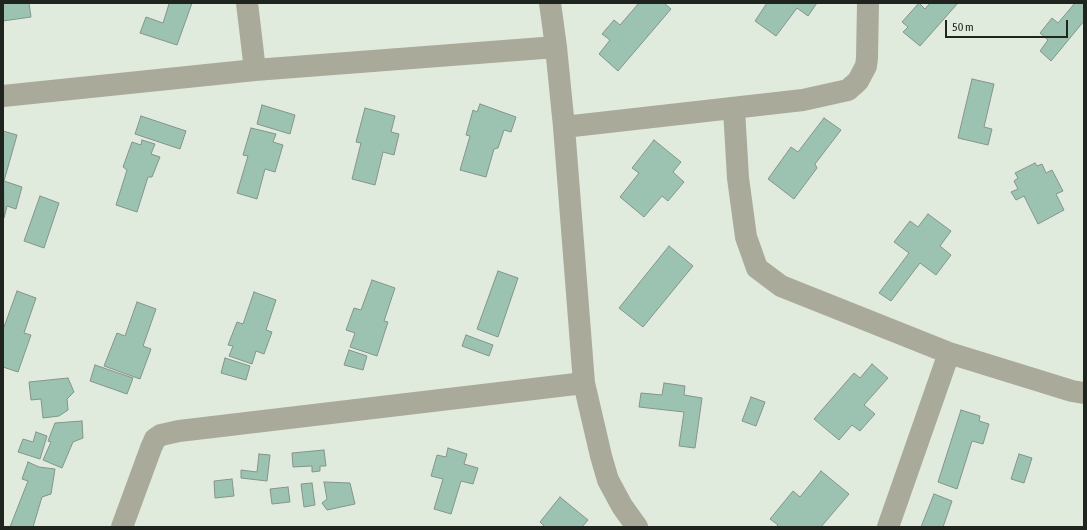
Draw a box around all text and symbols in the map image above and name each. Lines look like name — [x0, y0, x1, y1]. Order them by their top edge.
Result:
scale bar — [947, 12, 1070, 38]
text: 50 m — [952, 20, 974, 34]

